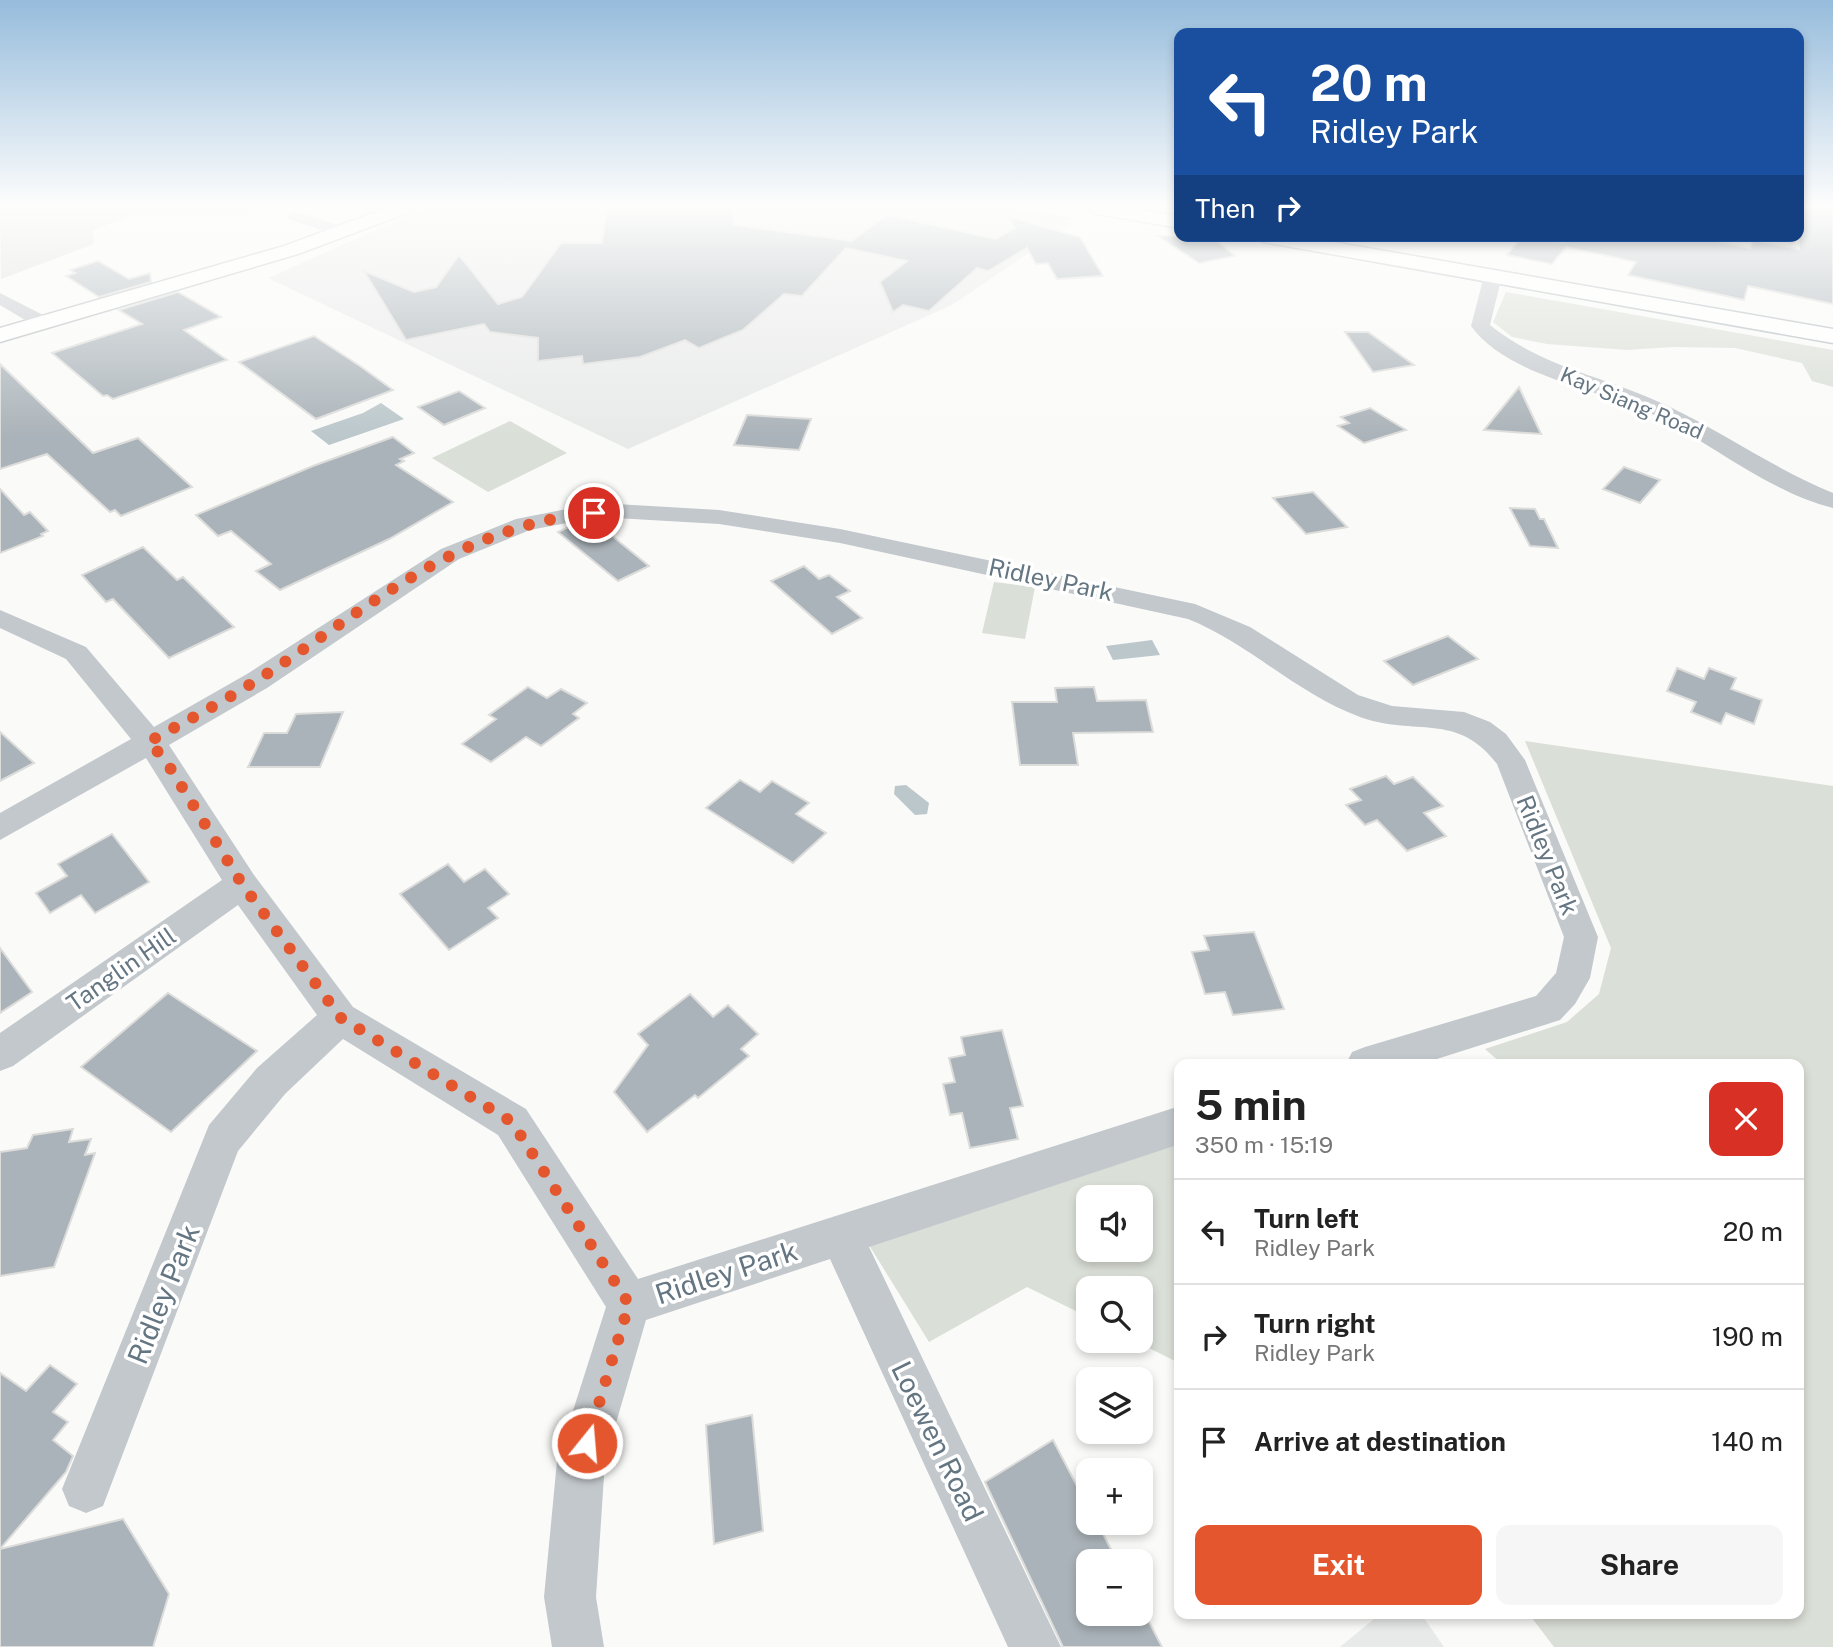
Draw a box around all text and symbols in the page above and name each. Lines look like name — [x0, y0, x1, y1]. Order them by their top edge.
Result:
text: 20 m — [1310, 54, 1428, 112]
icon: left — [1195, 56, 1286, 147]
text: Ridley Park — [1310, 113, 1478, 150]
icon: right — [1269, 189, 1307, 227]
text: Then — [1195, 193, 1255, 224]
street label: Kay Siang Road — [1557, 362, 1707, 444]
pin — [564, 483, 624, 543]
icon: arrive — [575, 494, 613, 532]
street label: Ridley Park — [986, 552, 1116, 606]
street label: Ridley Park — [1511, 791, 1585, 919]
street label: Tanglin Hill — [61, 921, 181, 1017]
text: 5 min — [1195, 1080, 1307, 1129]
button: close — [1709, 1082, 1783, 1156]
text: 350 m · 15:19 — [1195, 1131, 1333, 1158]
map controls — [1076, 1185, 1153, 1626]
button: sound — [1076, 1185, 1153, 1262]
text: Turn left — [1254, 1203, 1359, 1234]
icon: left — [1195, 1213, 1233, 1251]
text: 20 m — [1723, 1216, 1783, 1247]
street label: Ridley Park — [120, 1219, 206, 1369]
street label: Ridley Park — [651, 1234, 801, 1310]
text: Ridley Park — [1254, 1234, 1375, 1261]
button: search — [1076, 1276, 1153, 1353]
text: Turn right — [1254, 1308, 1376, 1339]
icon: right — [1195, 1318, 1233, 1356]
text: 190 m — [1712, 1321, 1783, 1352]
text: Ridley Park — [1254, 1339, 1375, 1366]
street label: Loewen Road — [885, 1356, 991, 1526]
button: layers — [1076, 1367, 1153, 1444]
position arrow — [550, 1406, 624, 1480]
icon: arrive — [1195, 1423, 1233, 1461]
text: Arrive at destination — [1254, 1426, 1506, 1457]
text: 140 m — [1711, 1426, 1783, 1457]
button: + — [1076, 1458, 1153, 1535]
button: Exit — [1195, 1525, 1482, 1605]
button: Share — [1496, 1525, 1783, 1605]
button: − — [1076, 1549, 1153, 1626]

